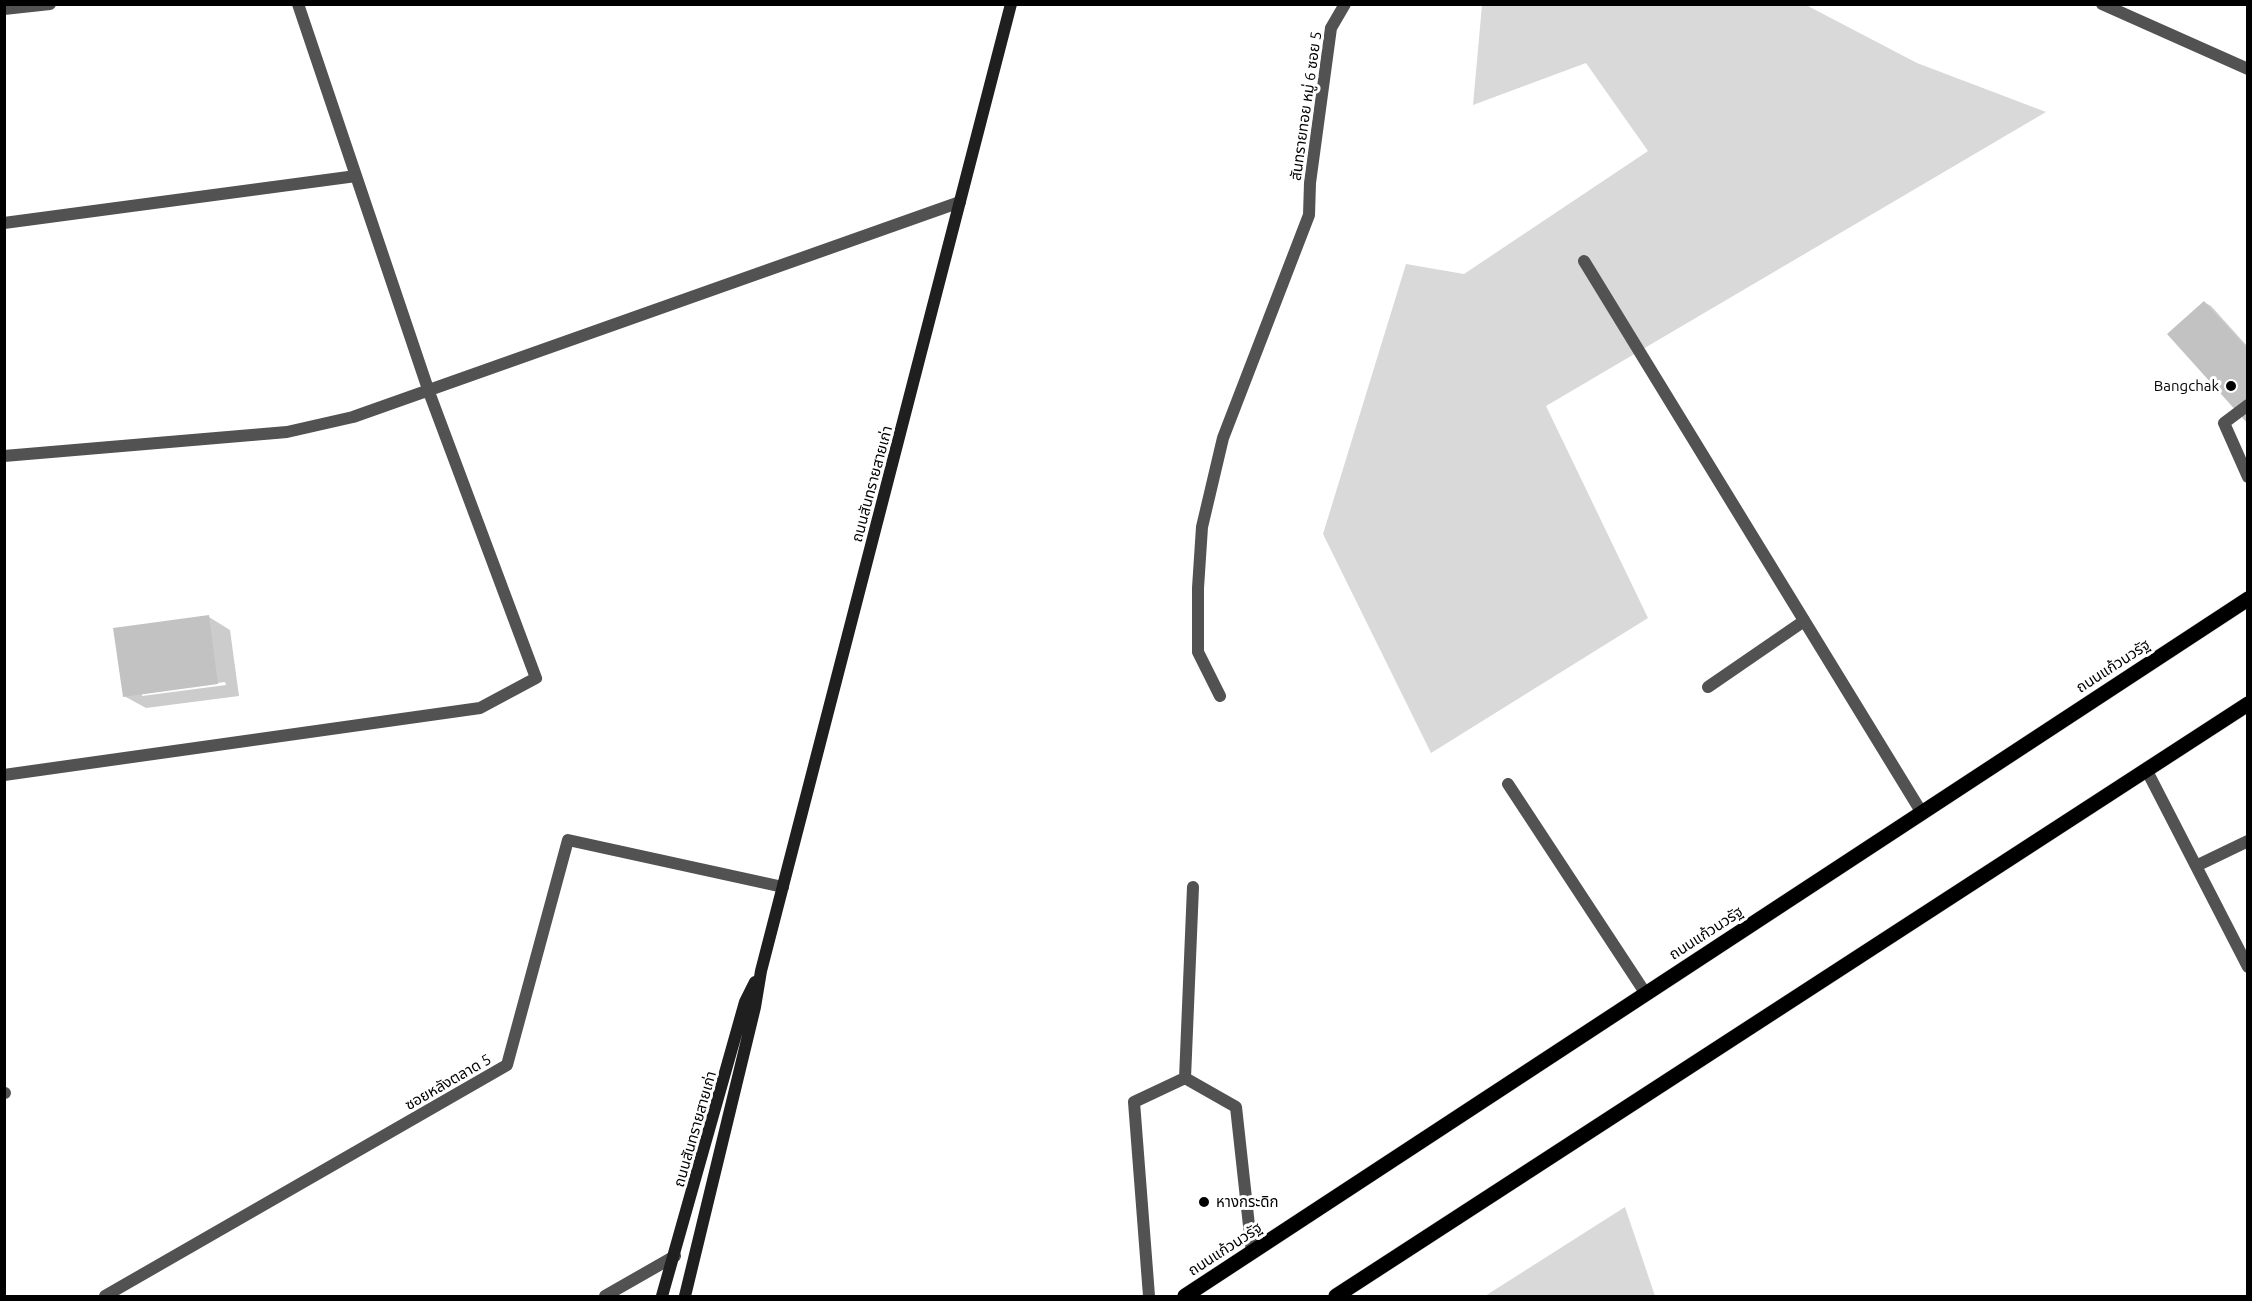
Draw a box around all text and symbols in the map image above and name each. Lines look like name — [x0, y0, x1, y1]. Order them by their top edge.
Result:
street label: สันทรายทอย หมู่ 6 ซอย 5 — [1287, 30, 1325, 182]
place label: Bangchak — [2154, 377, 2219, 395]
marker: Bangchak — [2224, 379, 2238, 393]
street label: ถนนสันทรายสายเก่า — [848, 424, 896, 544]
street label: ถนนแก้วนวรัฐ — [2073, 635, 2153, 697]
street label: ถนนแก้วนวรัฐ — [1666, 902, 1746, 964]
street label: ซอยหลังตลาด 5 — [402, 1050, 494, 1114]
street label: ถนนสันทรายสายเก่า — [670, 1069, 720, 1189]
place label: หางกระดิก — [1216, 1193, 1279, 1211]
marker: หางกระดิก — [1197, 1195, 1211, 1209]
street label: ถนนแก้วนวรัฐ — [1185, 1218, 1265, 1280]

